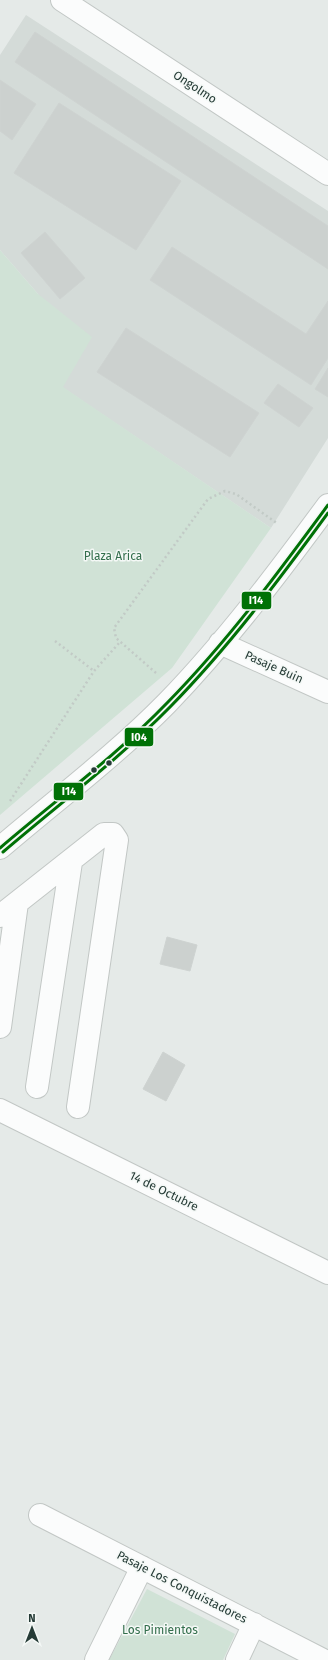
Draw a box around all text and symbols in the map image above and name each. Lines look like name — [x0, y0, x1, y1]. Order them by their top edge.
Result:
street label: Ongolmo — [171, 68, 219, 106]
park label: Plaza Arica — [84, 549, 142, 563]
line badge: I14 — [241, 591, 272, 610]
text: I14 — [249, 594, 263, 607]
street label: Pasaje Buin — [243, 648, 305, 686]
line badge: I04 — [124, 727, 154, 747]
text: I04 — [131, 731, 147, 744]
unlabelled marker — [104, 758, 114, 768]
unlabelled marker — [89, 765, 99, 775]
line badge: I14 — [53, 782, 84, 801]
text: I14 — [62, 785, 76, 798]
street label: 14 de Octubre — [127, 1168, 201, 1214]
street label: Pasaje Los Conquistadores — [115, 1548, 250, 1626]
north arrow — [12, 1608, 52, 1648]
text: N — [28, 1612, 36, 1625]
park label: Los Pimientos — [122, 1623, 198, 1637]

